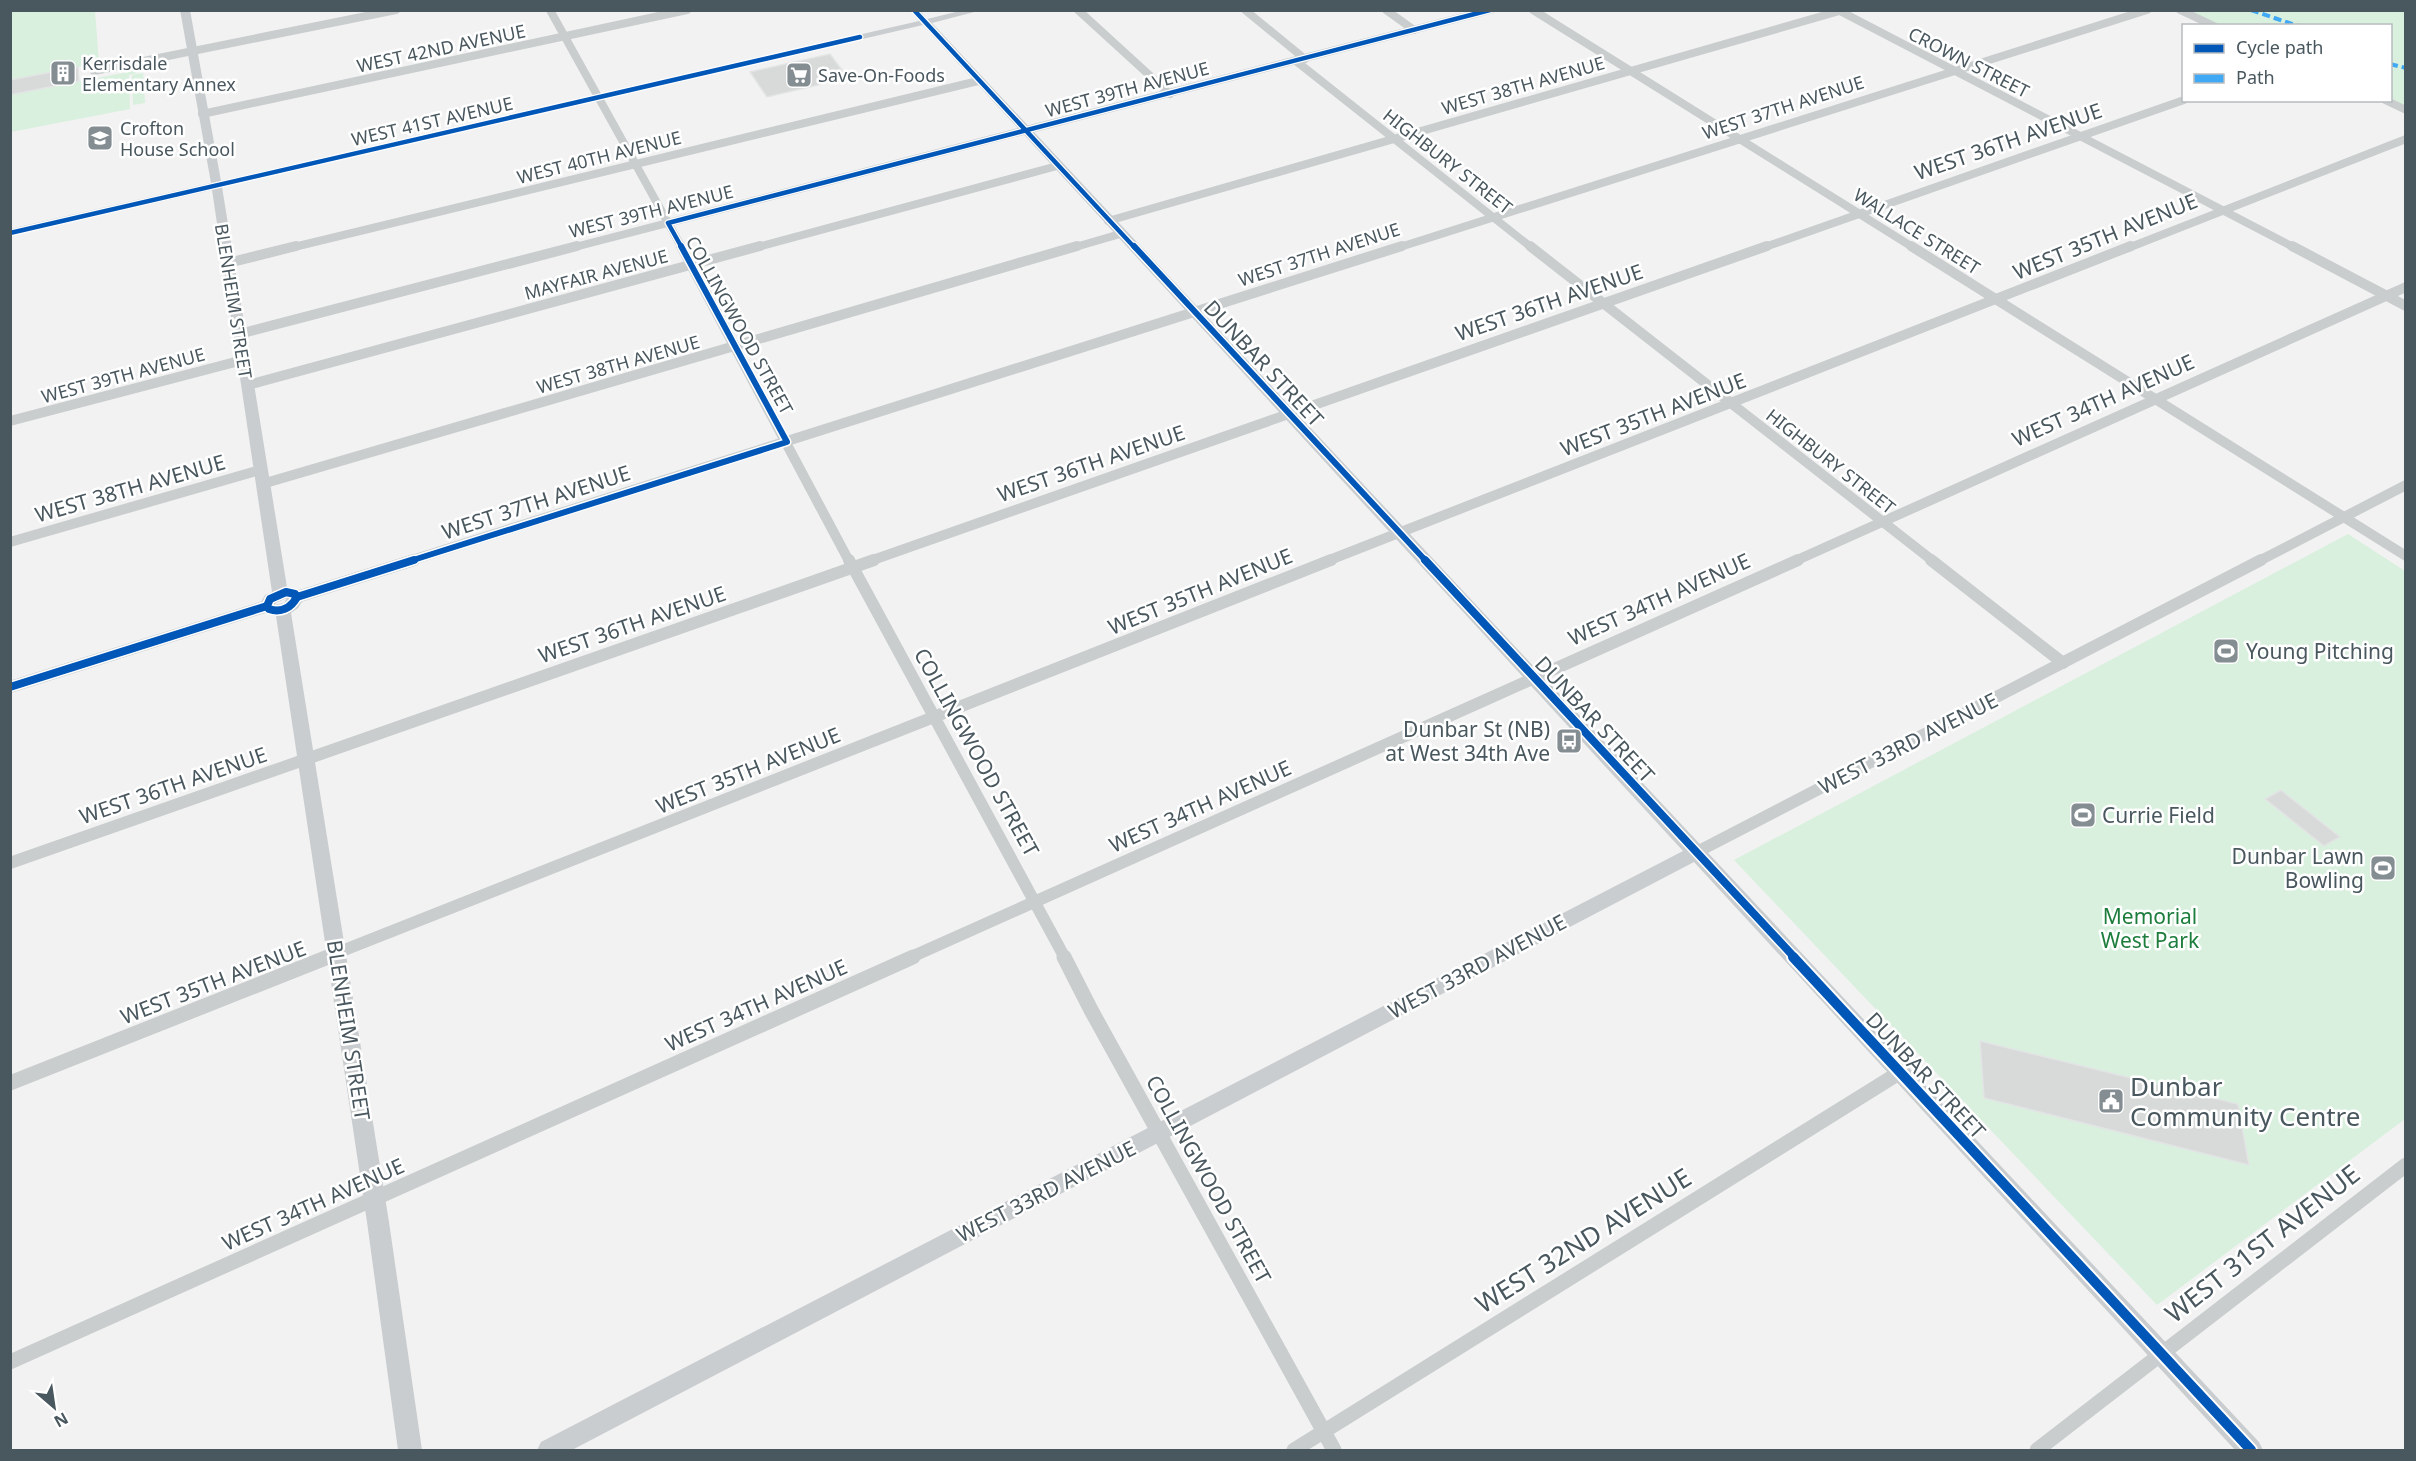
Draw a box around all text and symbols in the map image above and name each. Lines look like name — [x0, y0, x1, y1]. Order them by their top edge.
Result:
street label: WEST 42ND AVENUE — [354, 18, 528, 78]
street label: CROWN STREET — [1904, 21, 2034, 103]
legend — [2182, 24, 2392, 102]
text: Cycle path — [2236, 35, 2323, 59]
street label: WEST 38TH AVENUE — [1439, 50, 1607, 120]
place label: Kerrisdale Elementary Annex — [82, 51, 236, 96]
street label: WEST 39TH AVENUE — [1043, 56, 1211, 122]
building icon: Kerrisdale Elementary Annex — [48, 58, 78, 88]
supermarket icon: Save-On-Foods — [784, 60, 814, 90]
place label: Save-On-Foods — [818, 63, 945, 87]
text: Path — [2236, 65, 2275, 89]
street label: WEST 37TH AVENUE — [1699, 70, 1867, 144]
street label: WEST 41ST AVENUE — [349, 91, 515, 151]
street label: WEST 36TH AVENUE — [1911, 96, 2105, 186]
street label: HIGHBURY STREET — [1378, 103, 1518, 219]
place label: Crofton House School — [120, 116, 235, 161]
school or university icon: Crofton House School — [85, 123, 115, 153]
street label: WEST 40TH AVENUE — [514, 125, 684, 189]
street label: WEST 39TH AVENUE — [566, 179, 736, 243]
street label: WALLACE STREET — [1849, 182, 1985, 280]
street label: WEST 35TH AVENUE — [2009, 186, 2201, 286]
street label: WEST 37TH AVENUE — [1235, 217, 1403, 291]
street label: BLENHEIM STREET — [210, 222, 258, 380]
street label: COLLINGWOOD STREET — [681, 232, 799, 418]
street label: MAYFAIR AVENUE — [521, 243, 671, 305]
street label: WEST 36TH AVENUE — [1452, 257, 1646, 347]
street label: DUNBAR STREET — [1198, 294, 1330, 433]
street label: WEST 38TH AVENUE — [534, 329, 702, 399]
street label: WEST 39TH AVENUE — [39, 342, 207, 408]
street label: WEST 34TH AVENUE — [2008, 347, 2198, 453]
street label: WEST 35TH AVENUE — [1556, 366, 1750, 462]
street label: HIGHBURY STREET — [1761, 403, 1901, 519]
street label: WEST 36TH AVENUE — [994, 418, 1188, 508]
street label: WEST 38TH AVENUE — [32, 447, 228, 529]
street label: WEST 37TH AVENUE — [438, 458, 634, 546]
street label: WEST 35TH AVENUE — [1104, 541, 1296, 641]
street label: WEST 34TH AVENUE — [1564, 546, 1754, 652]
street label: WEST 36TH AVENUE — [535, 579, 729, 669]
sports icon: Young Pitching — [2211, 636, 2241, 666]
place label: Young Pitching — [2246, 637, 2394, 665]
street label: COLLINGWOOD STREET — [908, 643, 1046, 861]
street label: DUNBAR STREET — [1529, 650, 1661, 789]
street label: WEST 33RD AVENUE — [1814, 686, 2002, 800]
place label: Dunbar St (NB) at West 34th Ave — [1385, 715, 1550, 767]
street label: WEST 35TH AVENUE — [652, 720, 844, 820]
bus stop icon: Dunbar St (NB) at West 34th Ave — [1554, 726, 1584, 756]
street label: WEST 36TH AVENUE — [76, 740, 270, 830]
street label: WEST 34TH AVENUE — [1105, 753, 1295, 859]
sports icon: Currie Field — [2068, 800, 2098, 830]
place label: Currie Field — [2102, 801, 2215, 829]
place label: Dunbar Lawn Bowling — [2232, 842, 2364, 894]
sports icon: Dunbar Lawn Bowling — [2368, 853, 2398, 883]
park label: Memorial West Park — [2101, 902, 2200, 954]
street label: WEST 33RD AVENUE — [1383, 907, 1571, 1025]
street label: WEST 35TH AVENUE — [116, 934, 310, 1030]
street label: BLENHEIM STREET — [321, 938, 377, 1123]
street label: WEST 34TH AVENUE — [661, 952, 851, 1058]
street label: DUNBAR STREET — [1860, 1006, 1992, 1145]
place label: Dunbar Community Centre — [2130, 1068, 2360, 1134]
street label: COLLINGWOOD STREET — [1140, 1070, 1278, 1288]
public building icon: Dunbar Community Centre — [2096, 1086, 2126, 1116]
street label: WEST 33RD AVENUE — [952, 1134, 1140, 1248]
street label: WEST 34TH AVENUE — [218, 1151, 408, 1257]
street label: WEST 31ST AVENUE — [2157, 1155, 2367, 1331]
street label: WEST 32ND AVENUE — [1468, 1159, 1698, 1321]
north arrow — [24, 1377, 84, 1437]
text: N — [50, 1407, 72, 1433]

